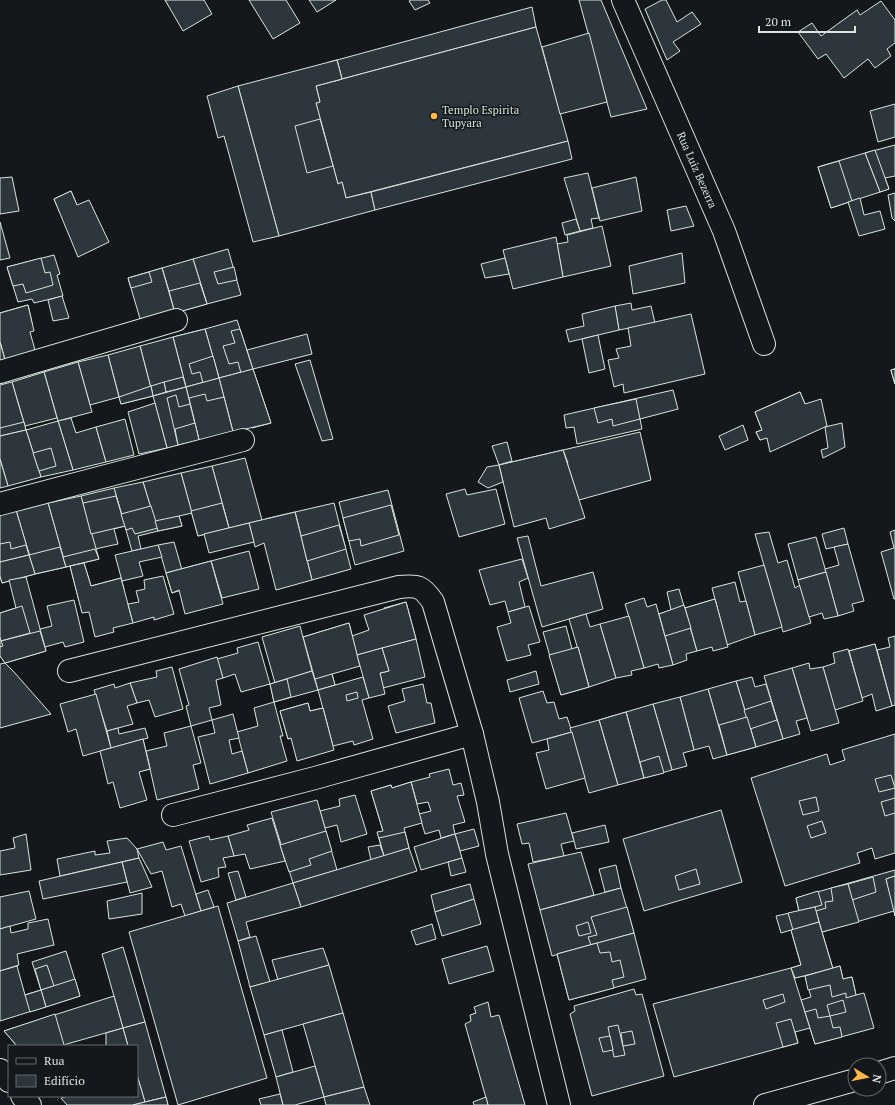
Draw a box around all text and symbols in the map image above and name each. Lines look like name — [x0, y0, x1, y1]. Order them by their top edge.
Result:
scale bar — [759, 8, 855, 34]
text: 20 m — [765, 14, 792, 29]
place label: Templo Espirita Tupyara — [442, 103, 520, 130]
marker: Templo Espirita Tupyara — [429, 111, 439, 121]
street label: Rua Luiz Bezerra — [674, 130, 720, 211]
legend — [8, 1045, 138, 1097]
text: Rua — [44, 1053, 65, 1068]
north arrow — [847, 1057, 887, 1097]
text: Edifício — [44, 1073, 85, 1088]
text: N — [869, 1073, 884, 1085]

